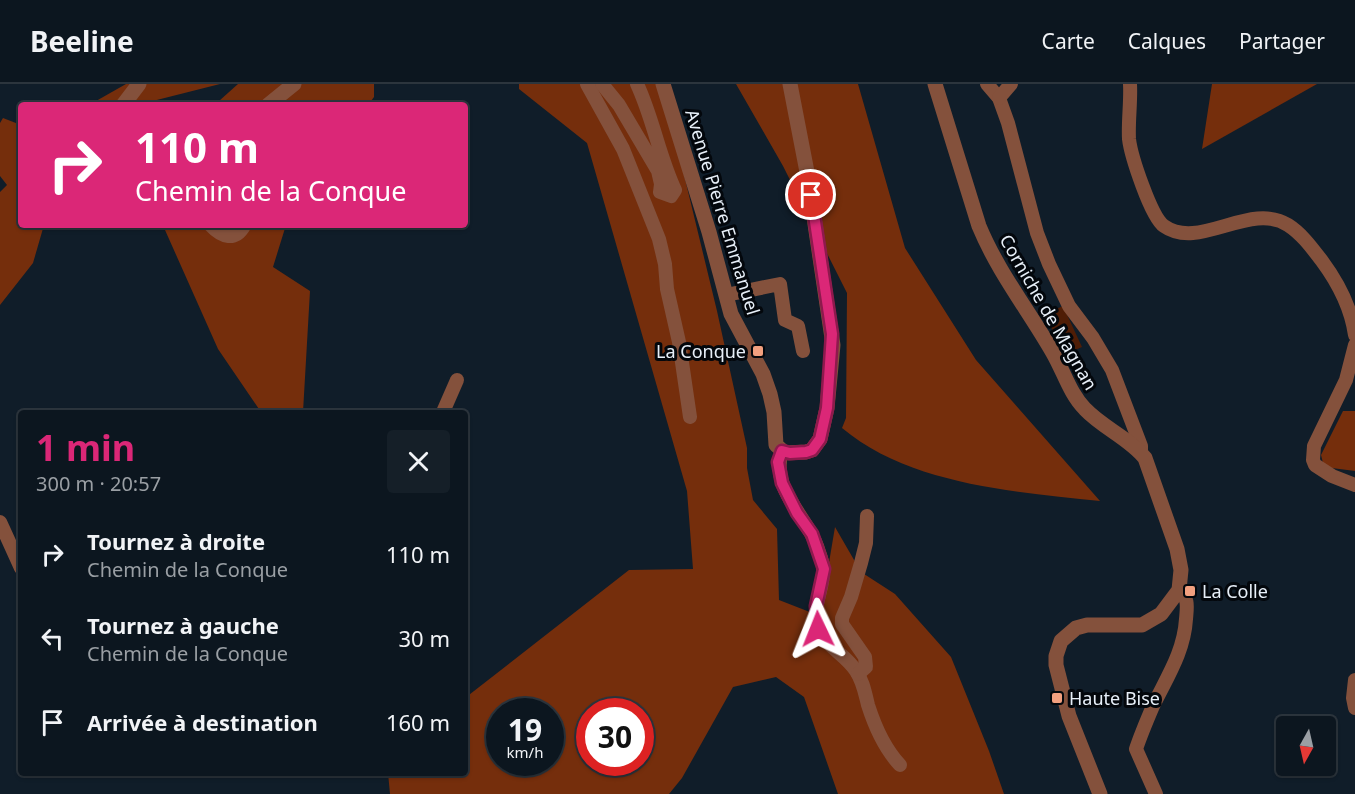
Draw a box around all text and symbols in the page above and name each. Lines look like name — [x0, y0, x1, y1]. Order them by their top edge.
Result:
text: Beeline — [30, 22, 134, 60]
text: Carte — [1042, 27, 1095, 55]
text: Calques — [1128, 27, 1206, 55]
text: Partager — [1239, 27, 1325, 55]
street label: Avenue Pierre Emmanuel — [680, 106, 766, 318]
text: 110 m — [135, 118, 259, 175]
icon: right — [36, 126, 114, 204]
pin — [785, 169, 836, 220]
text: Chemin de la Conque — [135, 172, 407, 209]
icon: arrive — [794, 178, 827, 211]
street label: Corniche de Magnan — [995, 230, 1103, 394]
place label: La Conque — [656, 339, 746, 363]
marker: La Conque — [751, 344, 765, 358]
text: 1 min — [36, 423, 135, 472]
button: close — [387, 430, 450, 493]
text: 300 m · 20:57 — [36, 470, 161, 497]
text: Tournez à droite — [87, 526, 265, 556]
icon: right — [36, 538, 69, 571]
text: 110 m — [386, 539, 450, 569]
text: Chemin de la Conque — [87, 556, 288, 583]
place label: La Colle — [1202, 579, 1268, 603]
marker: La Colle — [1183, 584, 1197, 598]
position arrow — [786, 597, 850, 661]
text: Tournez à gauche — [87, 610, 279, 640]
icon: left — [36, 622, 69, 655]
text: 30 m — [399, 623, 450, 653]
text: Chemin de la Conque — [87, 640, 288, 667]
place label: Haute Bise — [1069, 686, 1160, 710]
marker: Haute Bise — [1050, 691, 1064, 705]
speed limit sign: 30 — [576, 698, 654, 776]
icon: arrive — [36, 706, 69, 739]
text: Arrivée à destination — [87, 707, 318, 737]
text: 160 m — [386, 707, 450, 737]
text: 19 — [508, 709, 542, 750]
north arrow — [1276, 716, 1336, 776]
map controls — [1276, 716, 1336, 776]
text: km/h — [507, 742, 543, 762]

